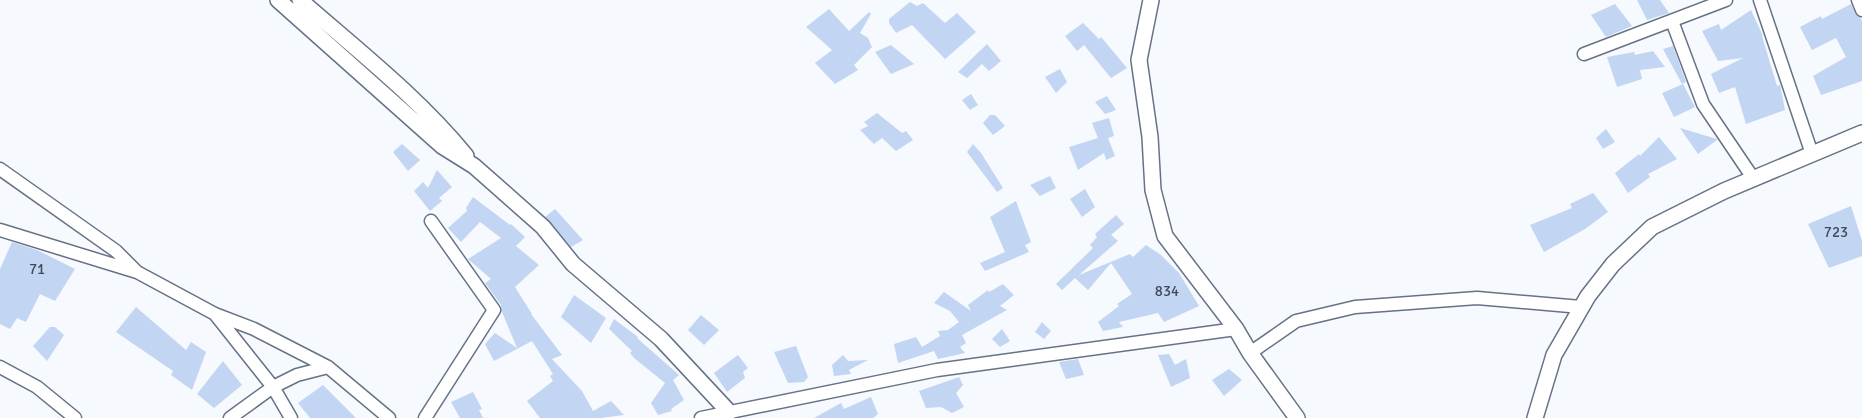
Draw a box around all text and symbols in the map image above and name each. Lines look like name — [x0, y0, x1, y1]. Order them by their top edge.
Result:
house number: 723 — [1824, 223, 1848, 241]
house number: 71 — [29, 260, 45, 278]
house number: 834 — [1155, 282, 1179, 300]

